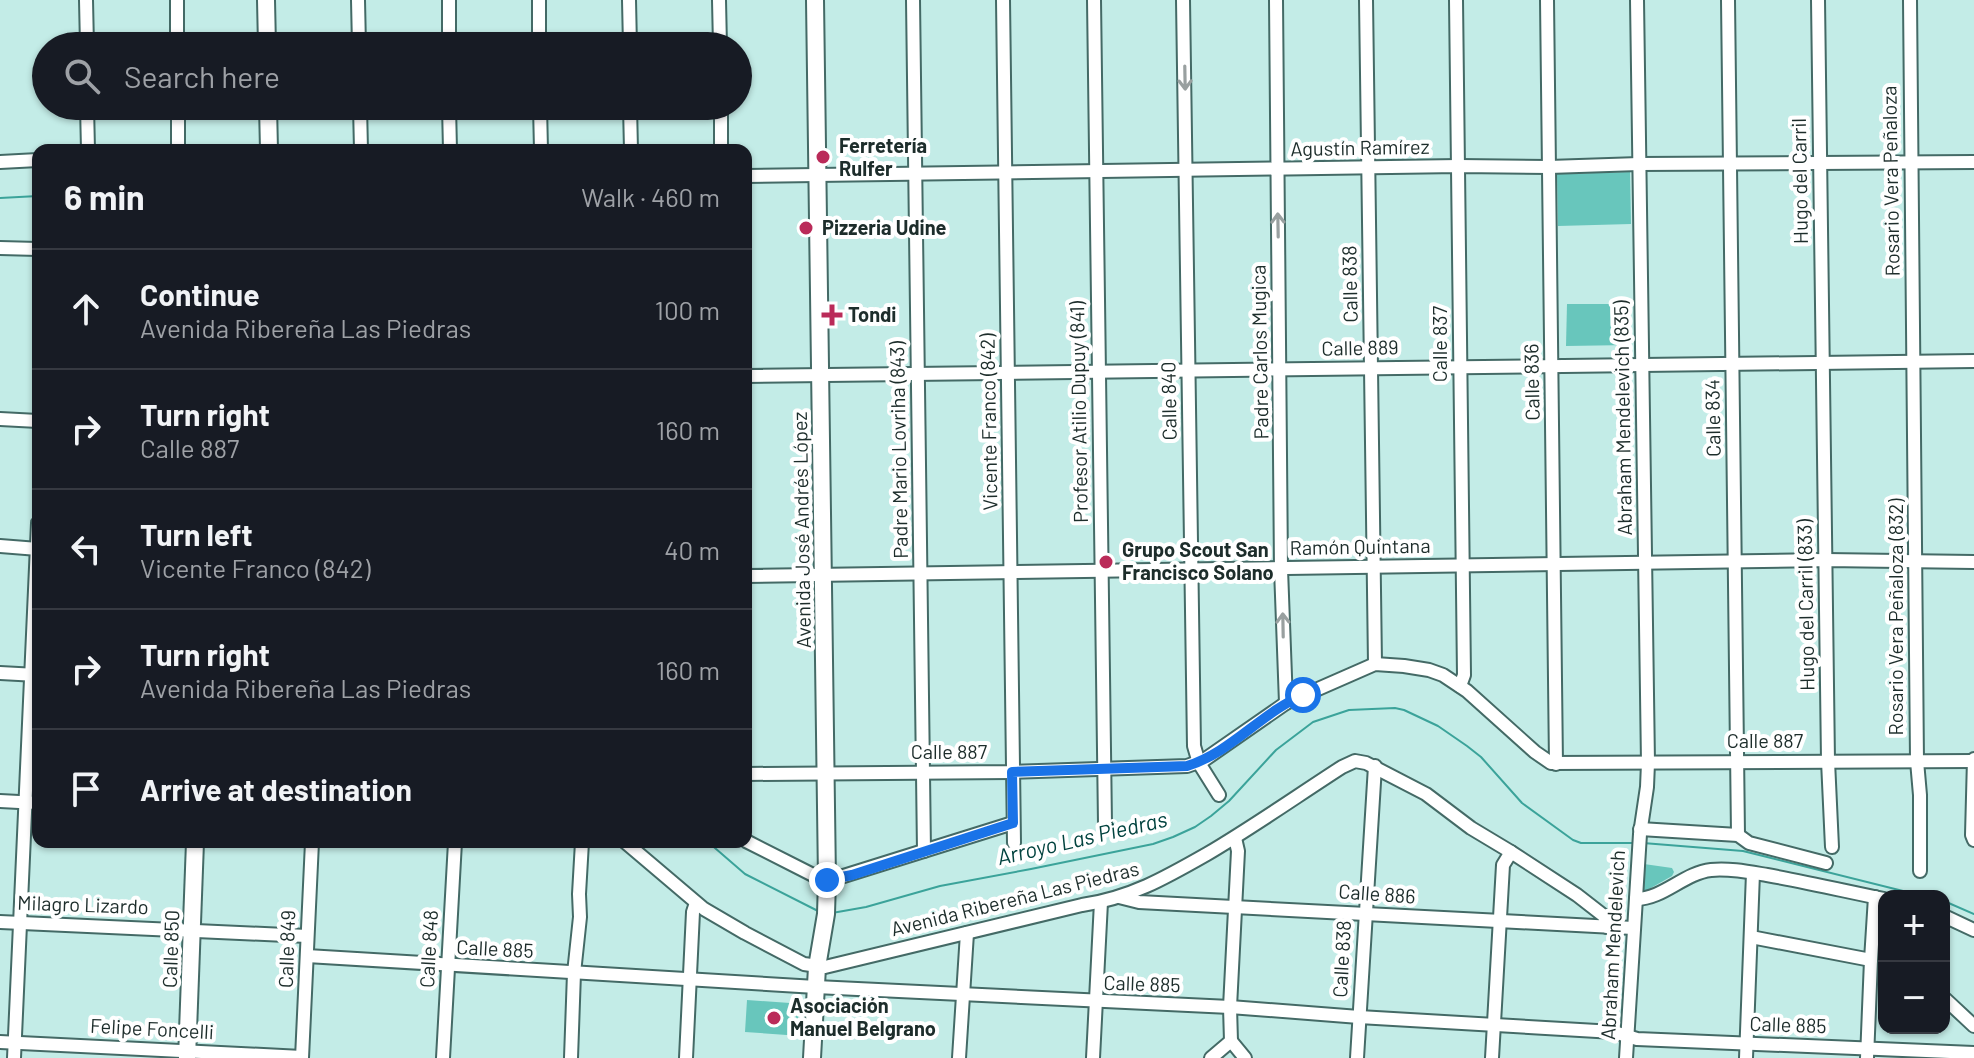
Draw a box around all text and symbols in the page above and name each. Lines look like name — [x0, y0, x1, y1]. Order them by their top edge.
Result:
search box — [32, 32, 752, 120]
icon: search — [60, 54, 104, 98]
text: Search here — [124, 58, 280, 94]
one-way arrow — [1177, 64, 1193, 91]
street label: Rosario Vera Peñaloza — [1876, 85, 1904, 277]
street label: Hugo del Carril — [1786, 118, 1812, 244]
place label: Ferretería Rulfer — [839, 133, 927, 180]
street label: Agustín Ramírez — [1290, 134, 1430, 160]
marker: Ferretería Rulfer — [814, 148, 832, 166]
text: 6 min — [64, 176, 145, 217]
text: Walk · 460 m — [581, 181, 720, 212]
one-way arrow — [1271, 212, 1286, 239]
place label: Pizzeria Udine — [822, 215, 947, 239]
marker: Pizzeria Udine — [797, 219, 815, 237]
street label: Calle 838 — [1336, 245, 1362, 323]
street label: Padre Carlos Mugica — [1245, 264, 1273, 440]
text: Continue — [140, 276, 260, 312]
icon: ahead — [64, 287, 108, 331]
text: 100 m — [655, 294, 720, 325]
street label: Abraham Mendelevich (835) — [1608, 299, 1636, 536]
street label: Profesor Atilio Dupuy (841) — [1064, 300, 1092, 523]
place label: Tondi — [848, 302, 896, 326]
street label: Calle 837 — [1427, 305, 1451, 382]
marker: Tondi — [823, 306, 841, 324]
text: Avenida Ribereña Las Piedras — [140, 312, 471, 343]
street label: Vicente Franco (842) — [974, 332, 1002, 511]
street label: Calle 889 — [1321, 334, 1399, 360]
street label: Padre Mario Lovriha (843) — [884, 340, 912, 559]
street label: Calle 836 — [1518, 343, 1544, 421]
street label: Calle 840 — [1155, 361, 1181, 441]
street label: Calle 834 — [1699, 379, 1725, 457]
text: Turn right — [140, 396, 270, 432]
icon: right — [64, 407, 108, 451]
street label: Avenida José Andrés López — [787, 411, 815, 649]
text: 160 m — [656, 414, 720, 445]
text: Calle 887 — [140, 432, 239, 463]
street label: Rosario Vera Peñaloza (832) — [1883, 498, 1907, 735]
text: Turn left — [140, 516, 253, 552]
street label: Hugo del Carril (833) — [1791, 518, 1818, 691]
icon: left — [64, 527, 108, 571]
street label: Ramón Quintana — [1289, 533, 1431, 559]
text: 40 m — [664, 534, 720, 565]
place label: Grupo Scout San Francisco Solano — [1122, 537, 1274, 584]
text: Vicente Franco (842) — [140, 552, 371, 583]
marker: Grupo Scout San Francisco Solano — [1097, 553, 1115, 571]
one-way arrow — [1275, 612, 1290, 639]
text: Turn right — [140, 636, 270, 672]
icon: right — [64, 647, 108, 691]
text: 160 m — [656, 654, 720, 685]
text: Avenida Ribereña Las Piedras — [140, 672, 471, 703]
route start — [1285, 677, 1321, 713]
street label: Calle 887 — [1727, 728, 1804, 752]
street label: Calle 887 — [911, 739, 988, 763]
icon: arrive — [64, 767, 108, 811]
text: Arrive at destination — [140, 771, 412, 807]
water label: Arroyo Las Piedras — [994, 805, 1169, 869]
street label: Abraham Mendelevich — [1595, 849, 1629, 1040]
street label: Avenida Ribereña Las Piedras — [888, 856, 1141, 940]
route end — [809, 862, 845, 898]
street label: Calle 886 — [1338, 878, 1416, 908]
street label: Milagro Lizardo — [17, 890, 149, 918]
map controls — [1878, 890, 1950, 1034]
button: + — [1878, 890, 1950, 962]
street label: Calle 848 — [414, 909, 442, 988]
street label: Calle 850 — [157, 910, 183, 988]
street label: Calle 849 — [273, 910, 299, 988]
street label: Calle 838 — [1327, 920, 1355, 998]
street label: Calle 885 — [456, 934, 534, 962]
button: − — [1878, 962, 1950, 1034]
street label: Calle 885 — [1103, 970, 1181, 996]
place label: Asociación Manuel Belgrano — [790, 993, 936, 1040]
marker: Asociación Manuel Belgrano — [765, 1009, 783, 1027]
street label: Calle 885 — [1749, 1011, 1827, 1037]
street label: Felipe Foncelli — [90, 1013, 215, 1043]

